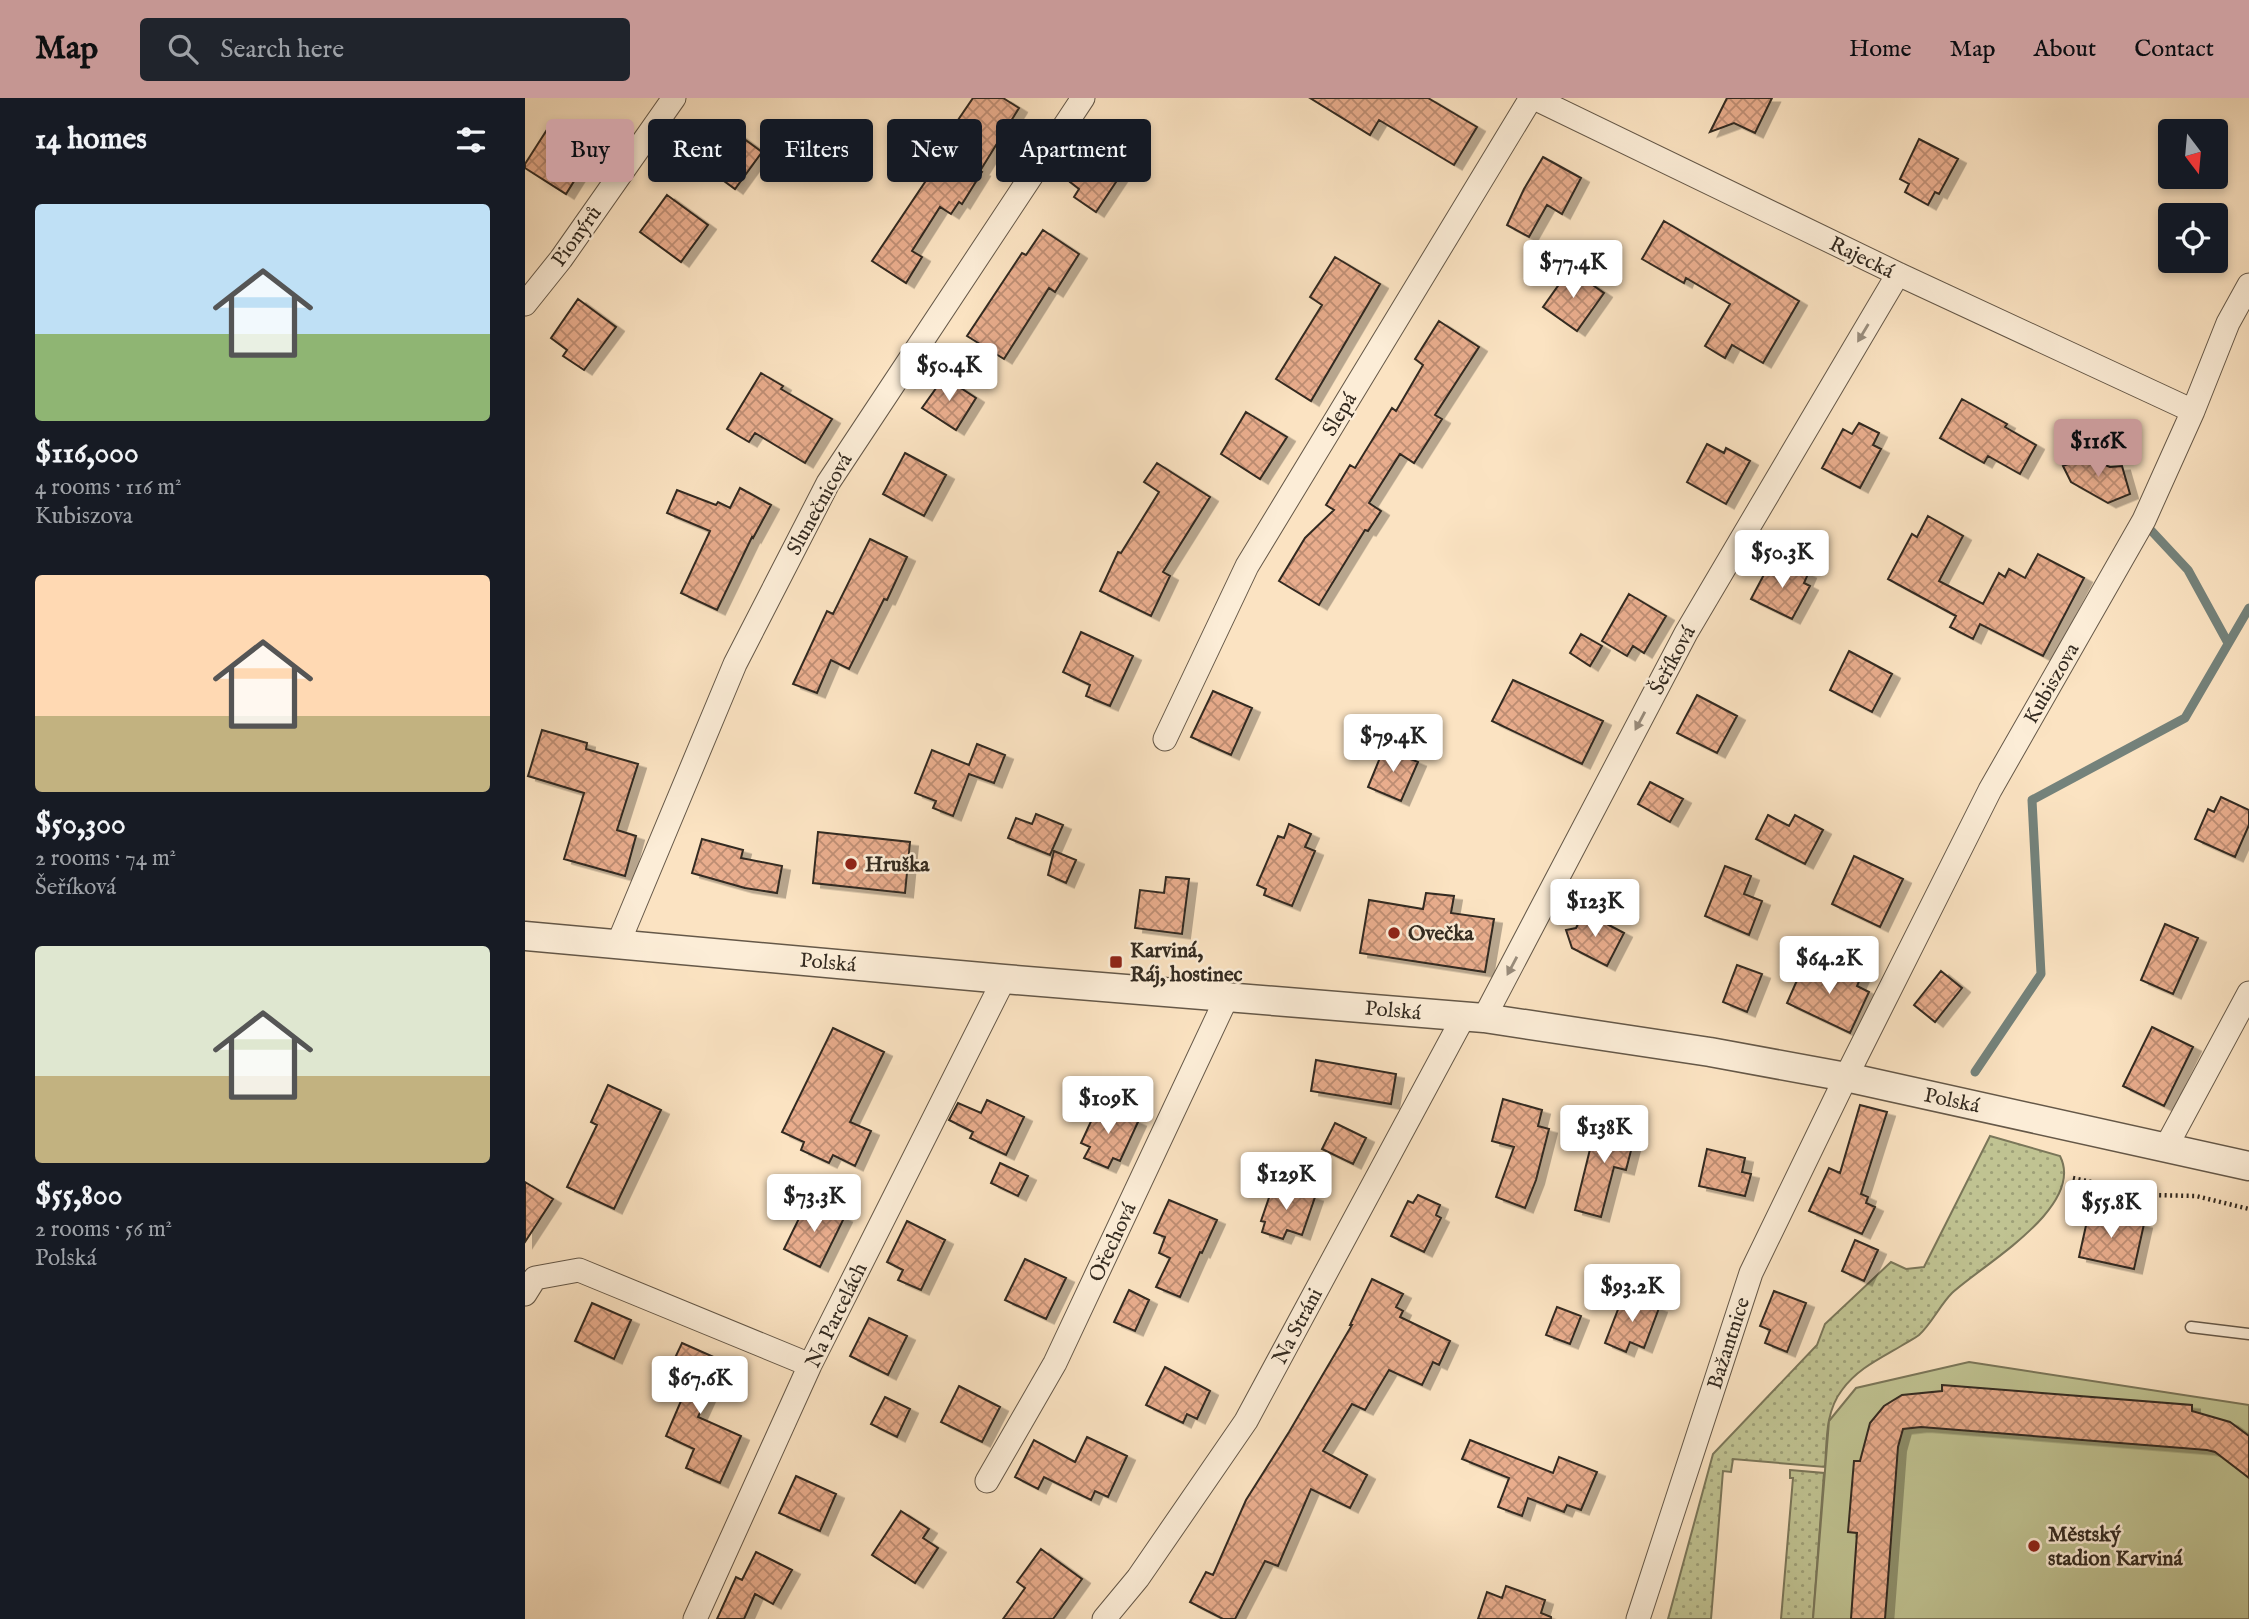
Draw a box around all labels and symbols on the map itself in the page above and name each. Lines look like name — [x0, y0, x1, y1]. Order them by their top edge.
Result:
north arrow — [2158, 119, 2228, 189]
street label: Pionýrů — [546, 201, 608, 273]
street label: Rajecká — [1824, 231, 1899, 286]
pin: $77.4K — [1516, 240, 1630, 300]
one-way arrow — [1857, 323, 1869, 342]
pin: $50.4K — [892, 344, 1006, 403]
street label: Slepá — [1317, 387, 1364, 442]
pin: $116K — [2049, 420, 2147, 479]
street label: Slunečnicová — [781, 448, 860, 560]
pin: $50.3K — [1725, 531, 1839, 590]
street label: Šeříková — [1643, 620, 1703, 700]
street label: Kubiszova — [2018, 638, 2087, 729]
one-way arrow — [1634, 711, 1646, 731]
pin: $79.4K — [1336, 714, 1450, 774]
place label: Hruška — [865, 852, 930, 879]
marker: Hruška — [843, 856, 859, 872]
pin: $123K — [1546, 880, 1644, 939]
place label: Ovečka — [1408, 921, 1475, 948]
marker: Ovečka — [1386, 925, 1402, 941]
pin: $64.2K — [1772, 936, 1886, 996]
place label: Karviná, Ráj, hostinec — [1130, 938, 1243, 989]
street label: Polská — [799, 948, 858, 979]
marker: Karviná, Ráj, hostinec — [1108, 954, 1124, 970]
one-way arrow — [1506, 956, 1517, 976]
street label: Polská — [1364, 996, 1423, 1027]
pin: $109K — [1059, 1076, 1157, 1136]
street label: Polská — [1921, 1082, 1983, 1121]
pin: $138K — [1555, 1105, 1653, 1165]
pin: $129K — [1237, 1152, 1335, 1212]
pin: $73.3K — [757, 1174, 871, 1234]
pin: $55.8K — [2054, 1180, 2168, 1240]
street label: Ořechová — [1083, 1198, 1144, 1287]
street label: Na Parcelách — [800, 1259, 874, 1373]
pin: $93.2K — [1575, 1264, 1689, 1324]
street label: Na Stráni — [1267, 1284, 1330, 1370]
street label: Bažantnice — [1702, 1294, 1757, 1393]
pin: $67.6K — [643, 1356, 757, 1416]
place label: Městský stadion Karviná — [2048, 1522, 2183, 1573]
marker: Městský stadion Karviná — [2026, 1538, 2042, 1554]

